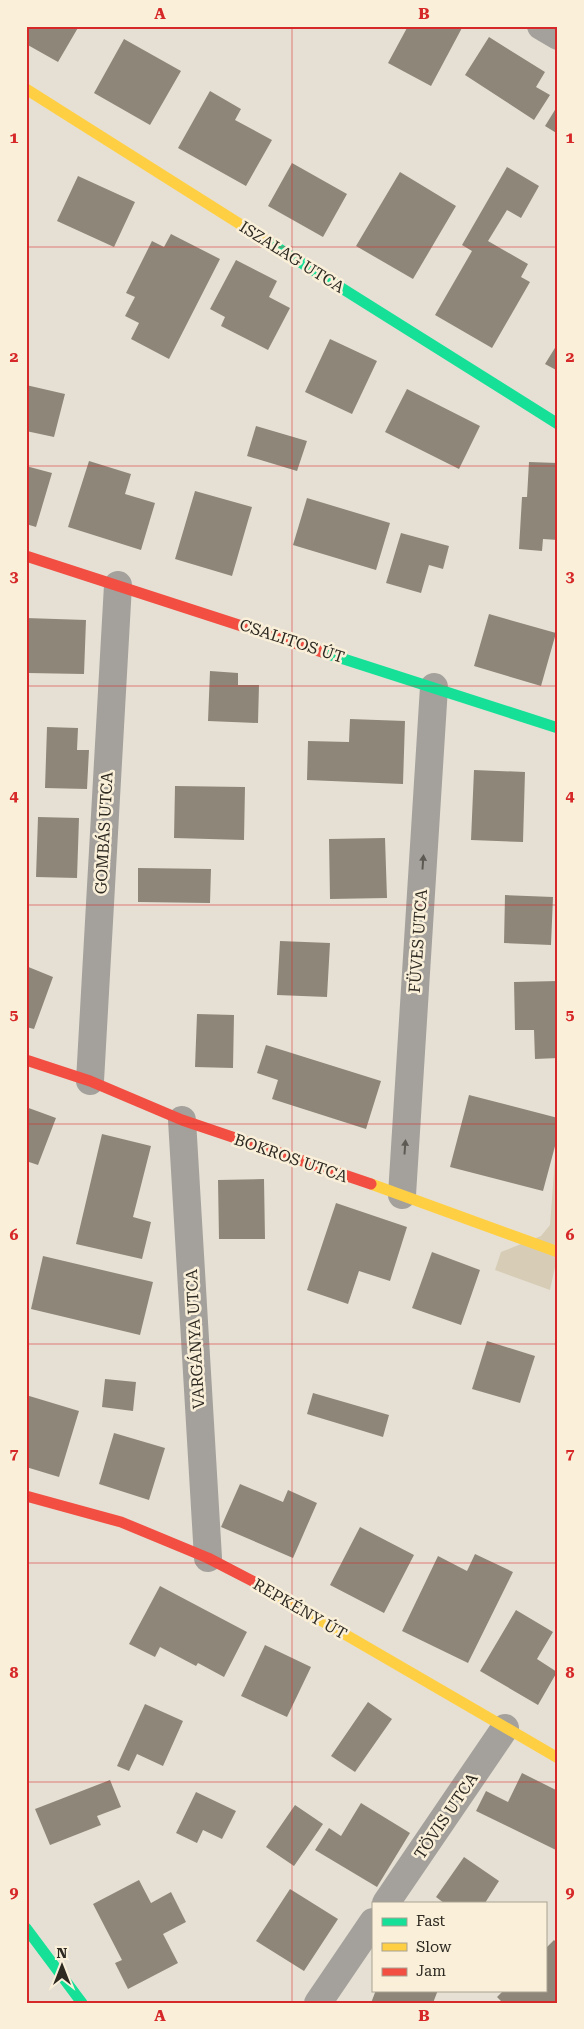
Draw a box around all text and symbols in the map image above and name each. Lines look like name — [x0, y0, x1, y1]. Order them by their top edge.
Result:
text: A — [154, 4, 166, 23]
text: B — [418, 4, 430, 23]
text: 1 — [10, 128, 19, 147]
text: 1 — [566, 128, 575, 147]
street label: ISZALAG UTCA — [236, 217, 349, 297]
text: 2 — [10, 347, 19, 366]
text: 2 — [566, 347, 575, 366]
text: 3 — [10, 567, 19, 586]
text: 3 — [566, 567, 575, 586]
street label: CSALITOS ÚT — [237, 615, 347, 667]
street label: GOMBÁS UTCA — [91, 771, 117, 895]
text: 4 — [10, 786, 19, 805]
text: 4 — [566, 786, 575, 805]
one-way arrow — [419, 854, 427, 870]
street label: FÜVES UTCA — [405, 888, 431, 994]
text: 5 — [10, 1005, 19, 1024]
text: 5 — [566, 1005, 575, 1024]
street label: BOKROS UTCA — [232, 1130, 351, 1187]
one-way arrow — [402, 1138, 410, 1154]
text: 6 — [10, 1225, 19, 1244]
text: 6 — [566, 1225, 575, 1244]
street label: VARGÁNYA UTCA — [182, 1268, 208, 1410]
text: 7 — [10, 1444, 19, 1463]
text: 7 — [566, 1444, 575, 1463]
street label: REPKÉNY ÚT — [250, 1575, 350, 1644]
text: 8 — [10, 1663, 19, 1682]
text: 8 — [566, 1663, 575, 1682]
street label: TÖVIS UTCA — [410, 1769, 482, 1863]
text: 9 — [10, 1883, 19, 1902]
text: 9 — [566, 1883, 575, 1902]
legend — [372, 1902, 546, 1992]
text: Fast — [416, 1912, 446, 1930]
text: Slow — [416, 1938, 452, 1956]
north arrow — [38, 1942, 88, 1992]
text: N — [57, 1945, 68, 1961]
text: Jam — [416, 1962, 446, 1980]
text: A — [154, 2006, 166, 2025]
text: B — [418, 2006, 430, 2025]

